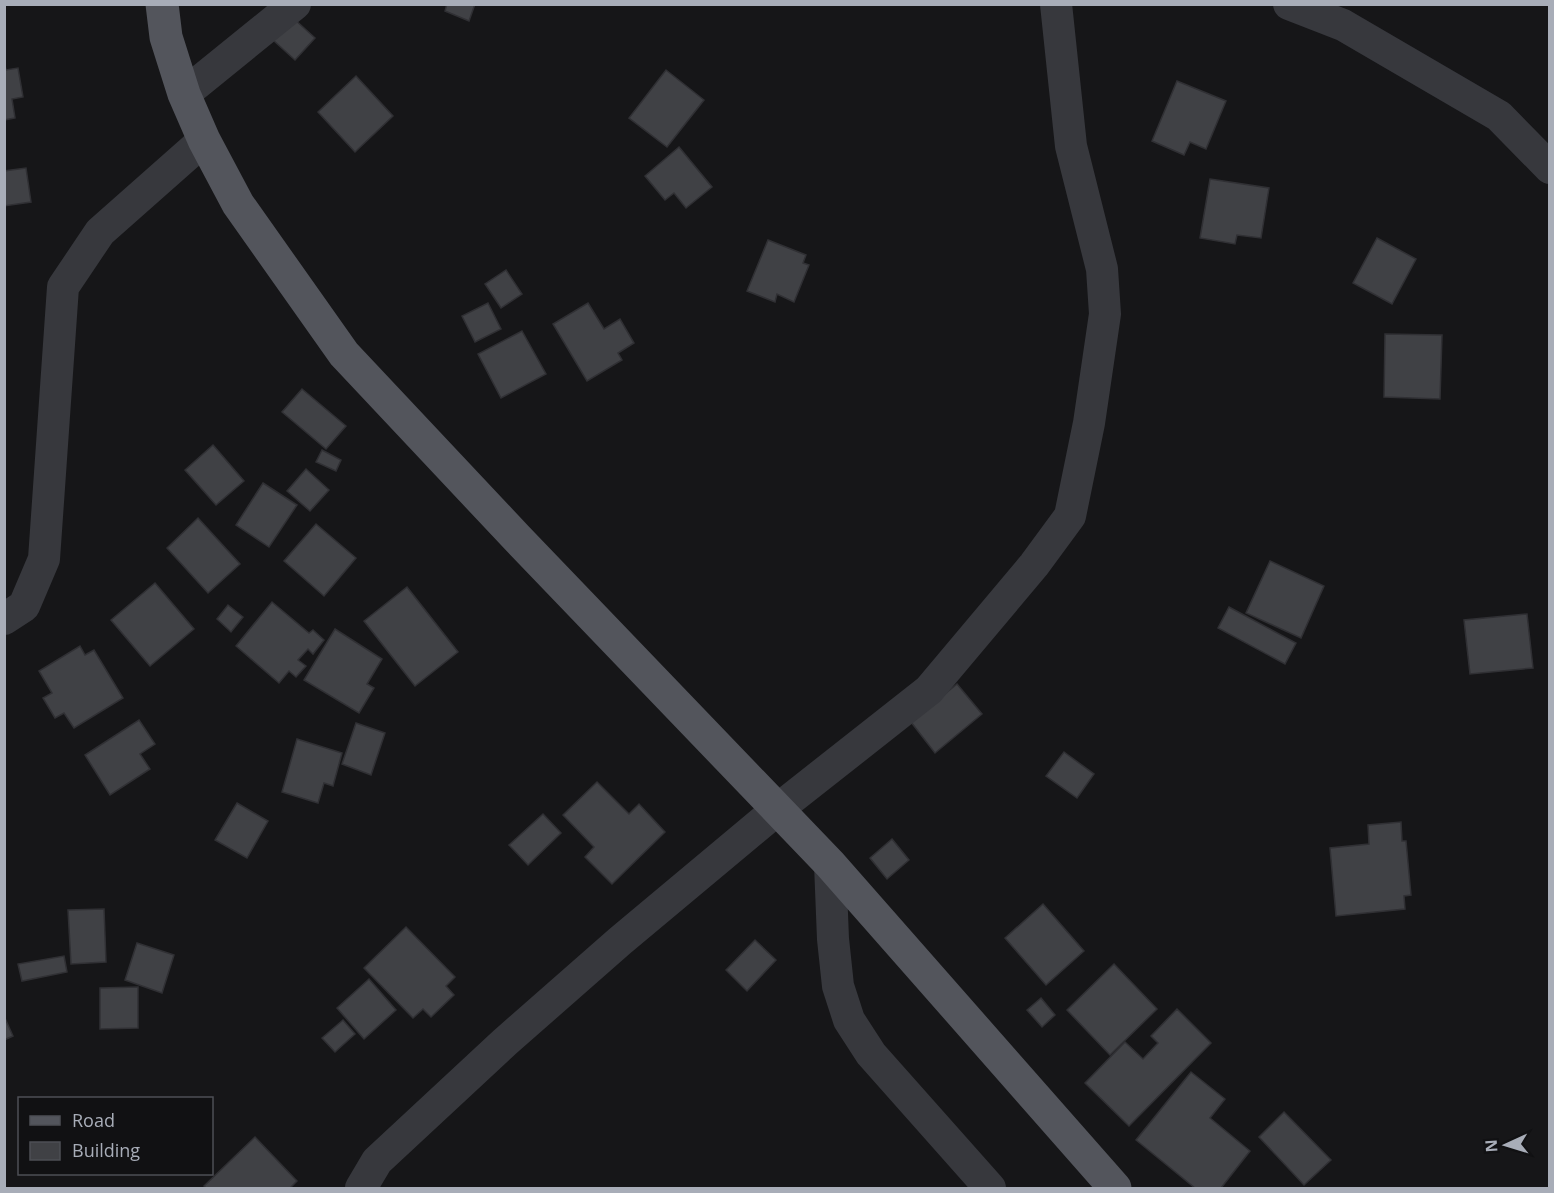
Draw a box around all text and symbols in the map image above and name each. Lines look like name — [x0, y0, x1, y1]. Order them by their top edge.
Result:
legend — [18, 1097, 213, 1175]
text: Road — [72, 1108, 115, 1132]
north arrow — [1476, 1115, 1536, 1175]
text: Building — [72, 1138, 140, 1162]
text: N — [1480, 1139, 1502, 1153]

